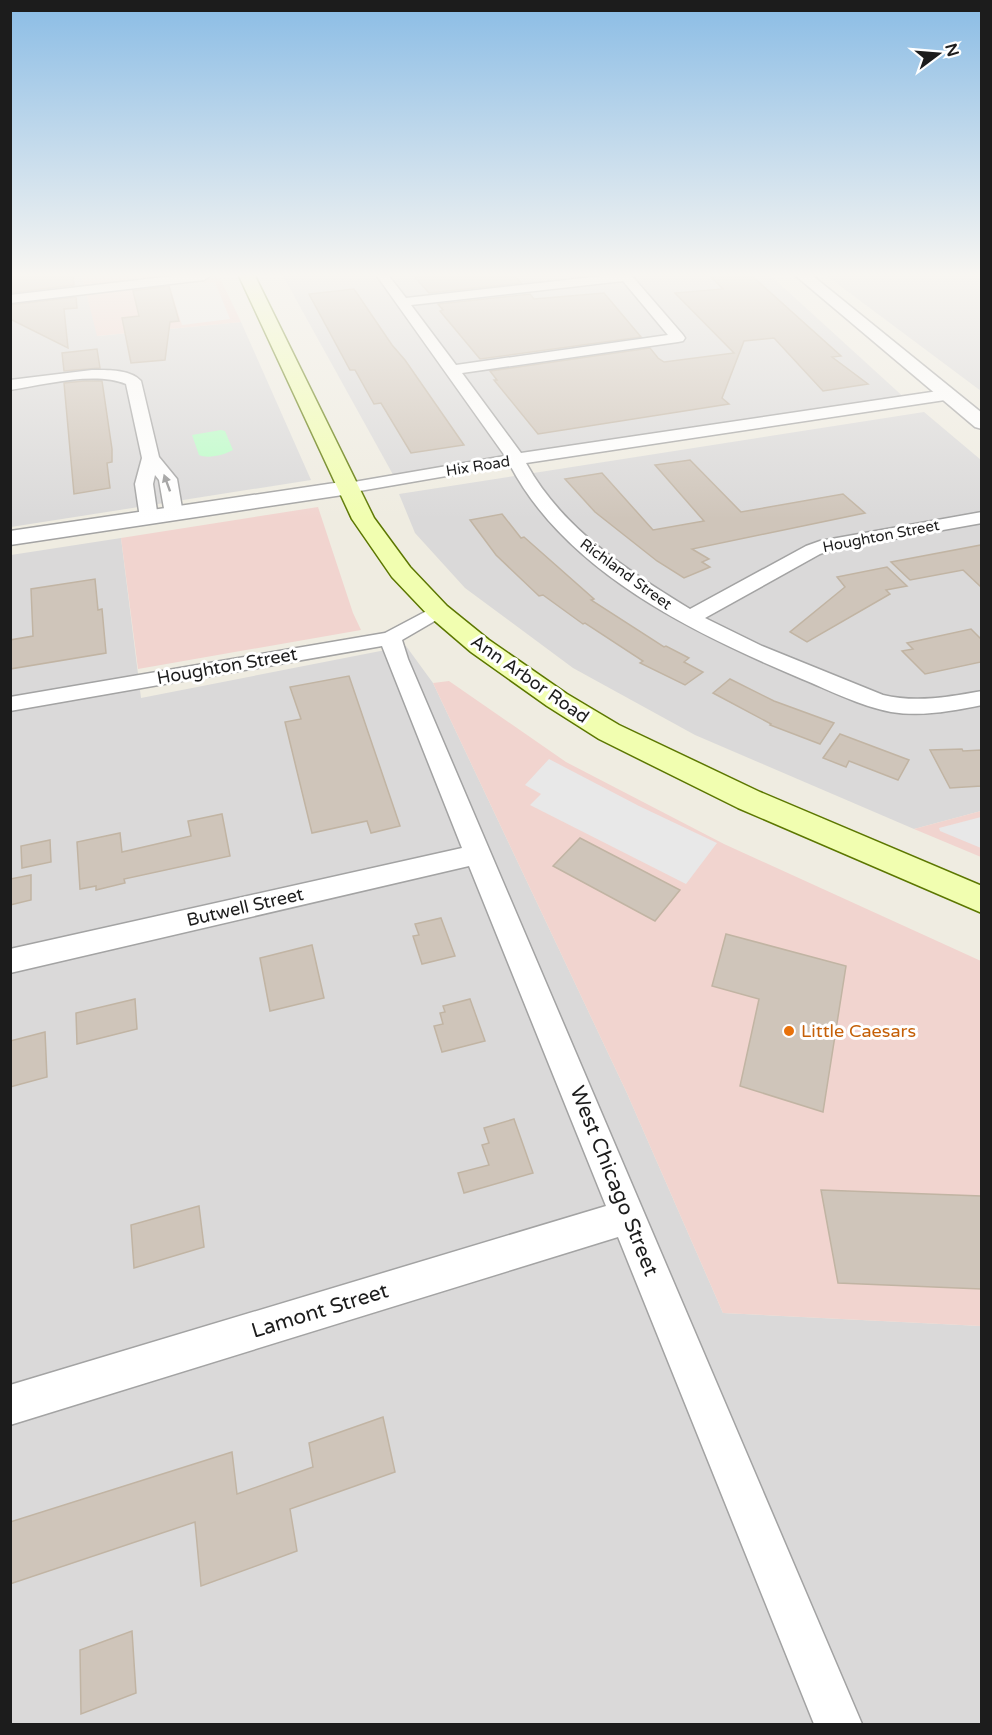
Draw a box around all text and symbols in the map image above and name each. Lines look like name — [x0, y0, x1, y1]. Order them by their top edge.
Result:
north arrow — [908, 24, 968, 84]
text: N — [940, 41, 963, 59]
street label: Hix Road — [445, 452, 511, 480]
one-way arrow — [162, 474, 172, 492]
street label: Houghton Street — [821, 516, 941, 556]
street label: Richland Street — [577, 535, 676, 613]
street label: Ann Arbor Road — [467, 630, 593, 728]
street label: Houghton Street — [155, 643, 299, 689]
street label: Butwell Street — [184, 883, 306, 931]
place label: Little Caesars — [801, 1020, 916, 1042]
marker: Little Caesars — [782, 1024, 796, 1038]
street label: West Chicago Street — [564, 1082, 664, 1280]
street label: Lamont Street — [248, 1278, 392, 1344]

